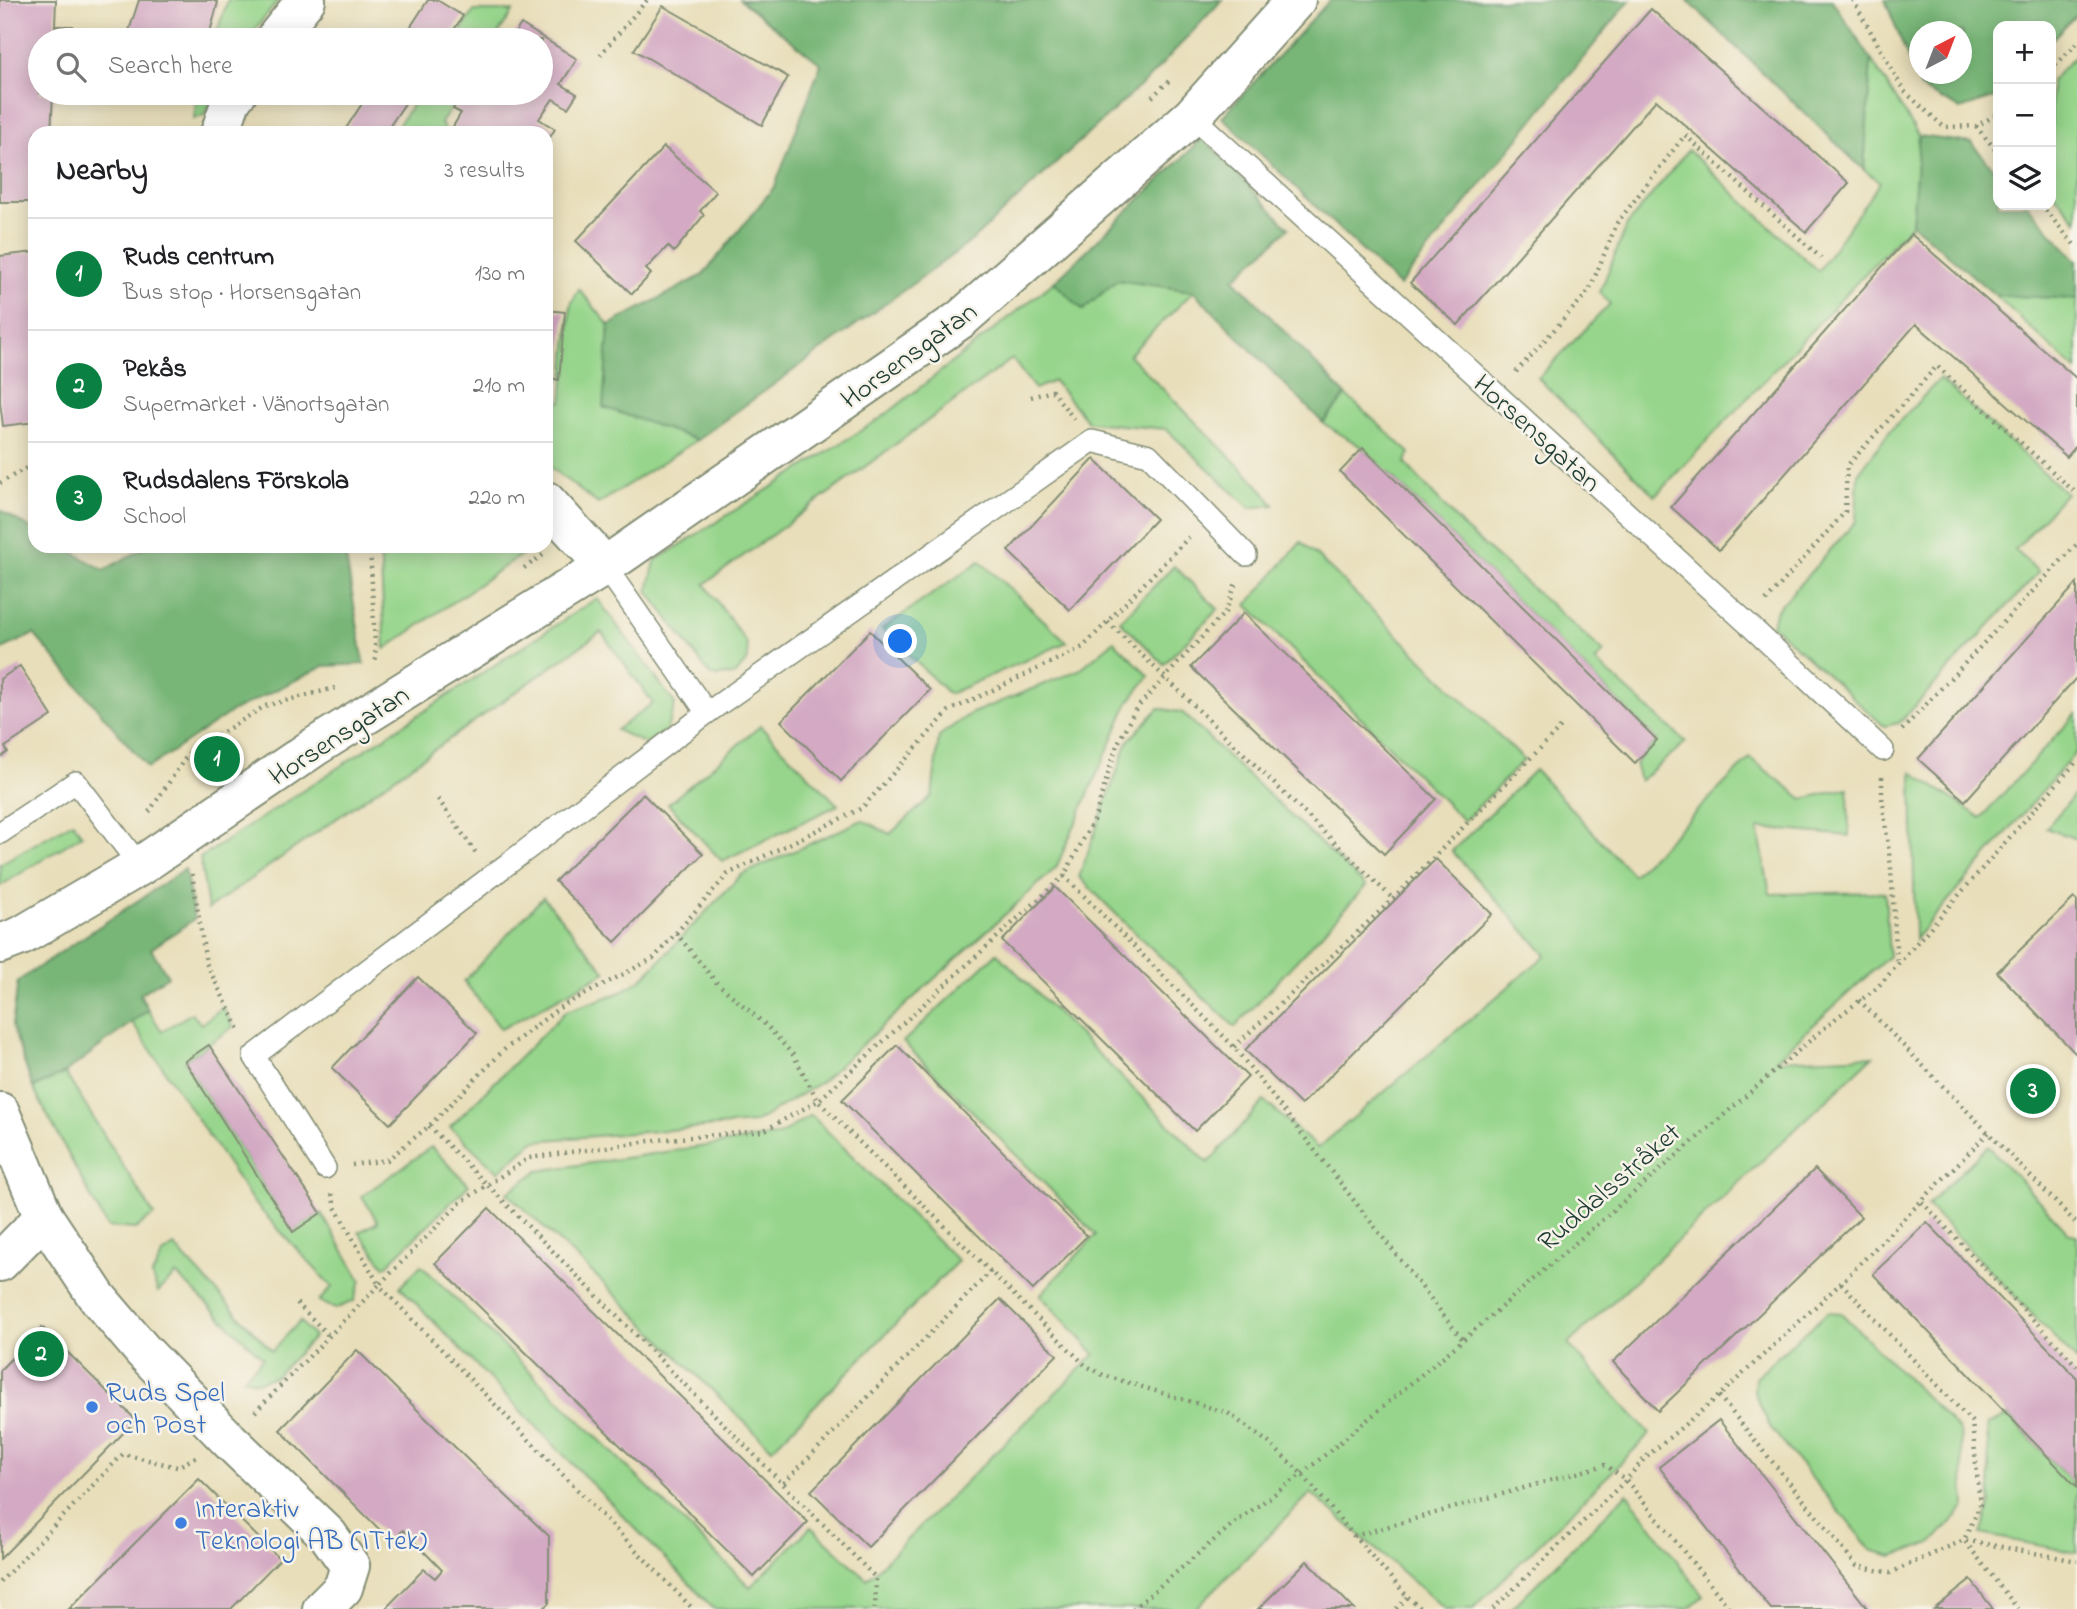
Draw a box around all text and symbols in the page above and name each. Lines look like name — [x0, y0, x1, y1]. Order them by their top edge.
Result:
north arrow — [1909, 21, 1972, 84]
map controls — [1993, 21, 2056, 210]
button: + — [1993, 21, 2056, 84]
search box — [28, 28, 553, 105]
icon: search — [52, 48, 90, 86]
text: Search here — [108, 48, 233, 86]
button: − — [1993, 84, 2056, 147]
button: layers — [1993, 147, 2056, 210]
text: Nearby — [56, 150, 148, 194]
text: 3 results — [444, 155, 525, 188]
text: Ruds centrum — [123, 239, 274, 277]
text: 1 — [75, 258, 83, 291]
text: 130 m — [475, 258, 525, 291]
text: Bus stop · Horsensgatan — [123, 277, 361, 310]
street label: Horsensgatan — [833, 293, 987, 421]
text: Pekås — [123, 351, 187, 389]
street label: Horsensgatan — [1462, 366, 1609, 504]
text: 2 — [73, 370, 85, 403]
text: 210 m — [473, 370, 525, 403]
text: Supermarket · Vänortsgatan — [123, 389, 389, 422]
text: Rudsdalens Förskola — [123, 463, 349, 501]
text: 3 — [74, 482, 84, 515]
text: 220 m — [469, 482, 525, 515]
text: School — [123, 501, 186, 534]
your location — [883, 624, 917, 658]
street label: Horsensgatan — [261, 676, 418, 798]
pin: 1 — [194, 733, 240, 785]
pin: 3 — [2010, 1065, 2056, 1117]
street label: Ruddalsstråket — [1529, 1115, 1691, 1263]
pin: 2 — [18, 1328, 64, 1380]
place label: Ruds Spel och Post — [106, 1374, 225, 1447]
marker: Ruds Spel och Post — [84, 1399, 100, 1415]
place label: Interaktiv Teknologi AB (ITtek) — [195, 1490, 427, 1563]
marker: Interaktiv Teknologi AB (ITtek) — [173, 1515, 189, 1531]

